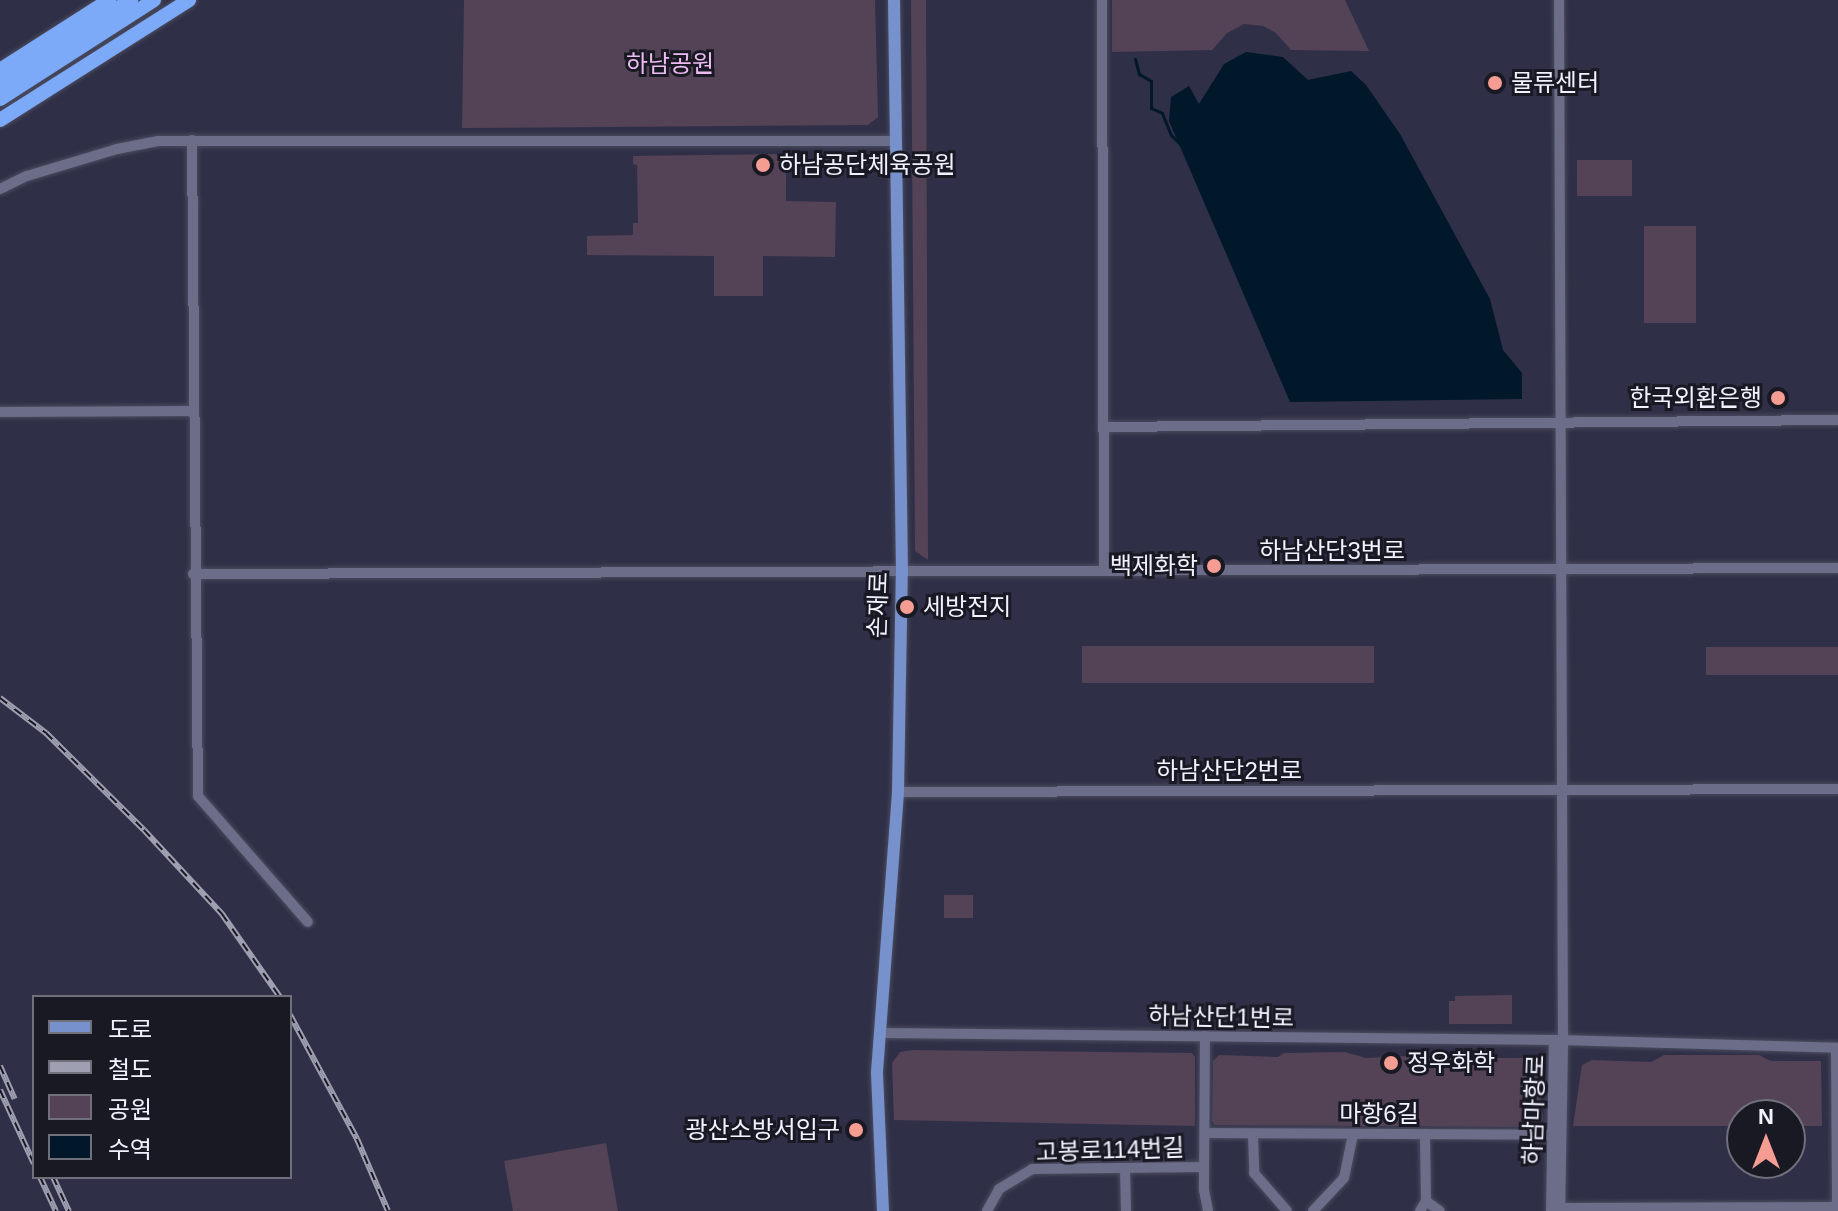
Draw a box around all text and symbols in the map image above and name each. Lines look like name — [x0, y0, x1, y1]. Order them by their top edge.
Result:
park label: 하남공원 — [626, 50, 714, 78]
place label: 물류센터 — [1511, 69, 1599, 97]
marker: 물류센터 — [1486, 74, 1504, 92]
place label: 하남공단체육공원 — [779, 151, 956, 179]
marker: 하남공단체육공원 — [754, 156, 772, 174]
place label: 한국외환은행 — [1630, 384, 1762, 412]
marker: 한국외환은행 — [1769, 389, 1787, 407]
street label: 하남산단3번로 — [1259, 537, 1405, 565]
place label: 백제화학 — [1110, 552, 1198, 580]
marker: 백제화학 — [1205, 557, 1223, 575]
street label: 손재로 — [862, 571, 894, 639]
place label: 세방전지 — [923, 593, 1011, 621]
marker: 세방전지 — [898, 598, 916, 616]
street label: 하남산단2번로 — [1156, 757, 1302, 785]
legend — [32, 995, 292, 1179]
street label: 하남산단1번로 — [1148, 1001, 1294, 1033]
text: 도로 — [108, 1016, 152, 1043]
place label: 정우화학 — [1407, 1049, 1495, 1077]
marker: 정우화학 — [1382, 1054, 1400, 1072]
street label: 하남마항로 — [1518, 1054, 1550, 1166]
text: 철도 — [108, 1056, 152, 1083]
text: 공원 — [108, 1096, 152, 1123]
north arrow — [1726, 1099, 1806, 1179]
street label: 마항6길 — [1339, 1100, 1419, 1128]
text: N — [1758, 1104, 1774, 1129]
place label: 광산소방서입구 — [685, 1116, 840, 1144]
marker: 광산소방서입구 — [847, 1121, 865, 1139]
street label: 고봉로114번길 — [1035, 1133, 1185, 1167]
text: 수역 — [108, 1136, 152, 1163]

